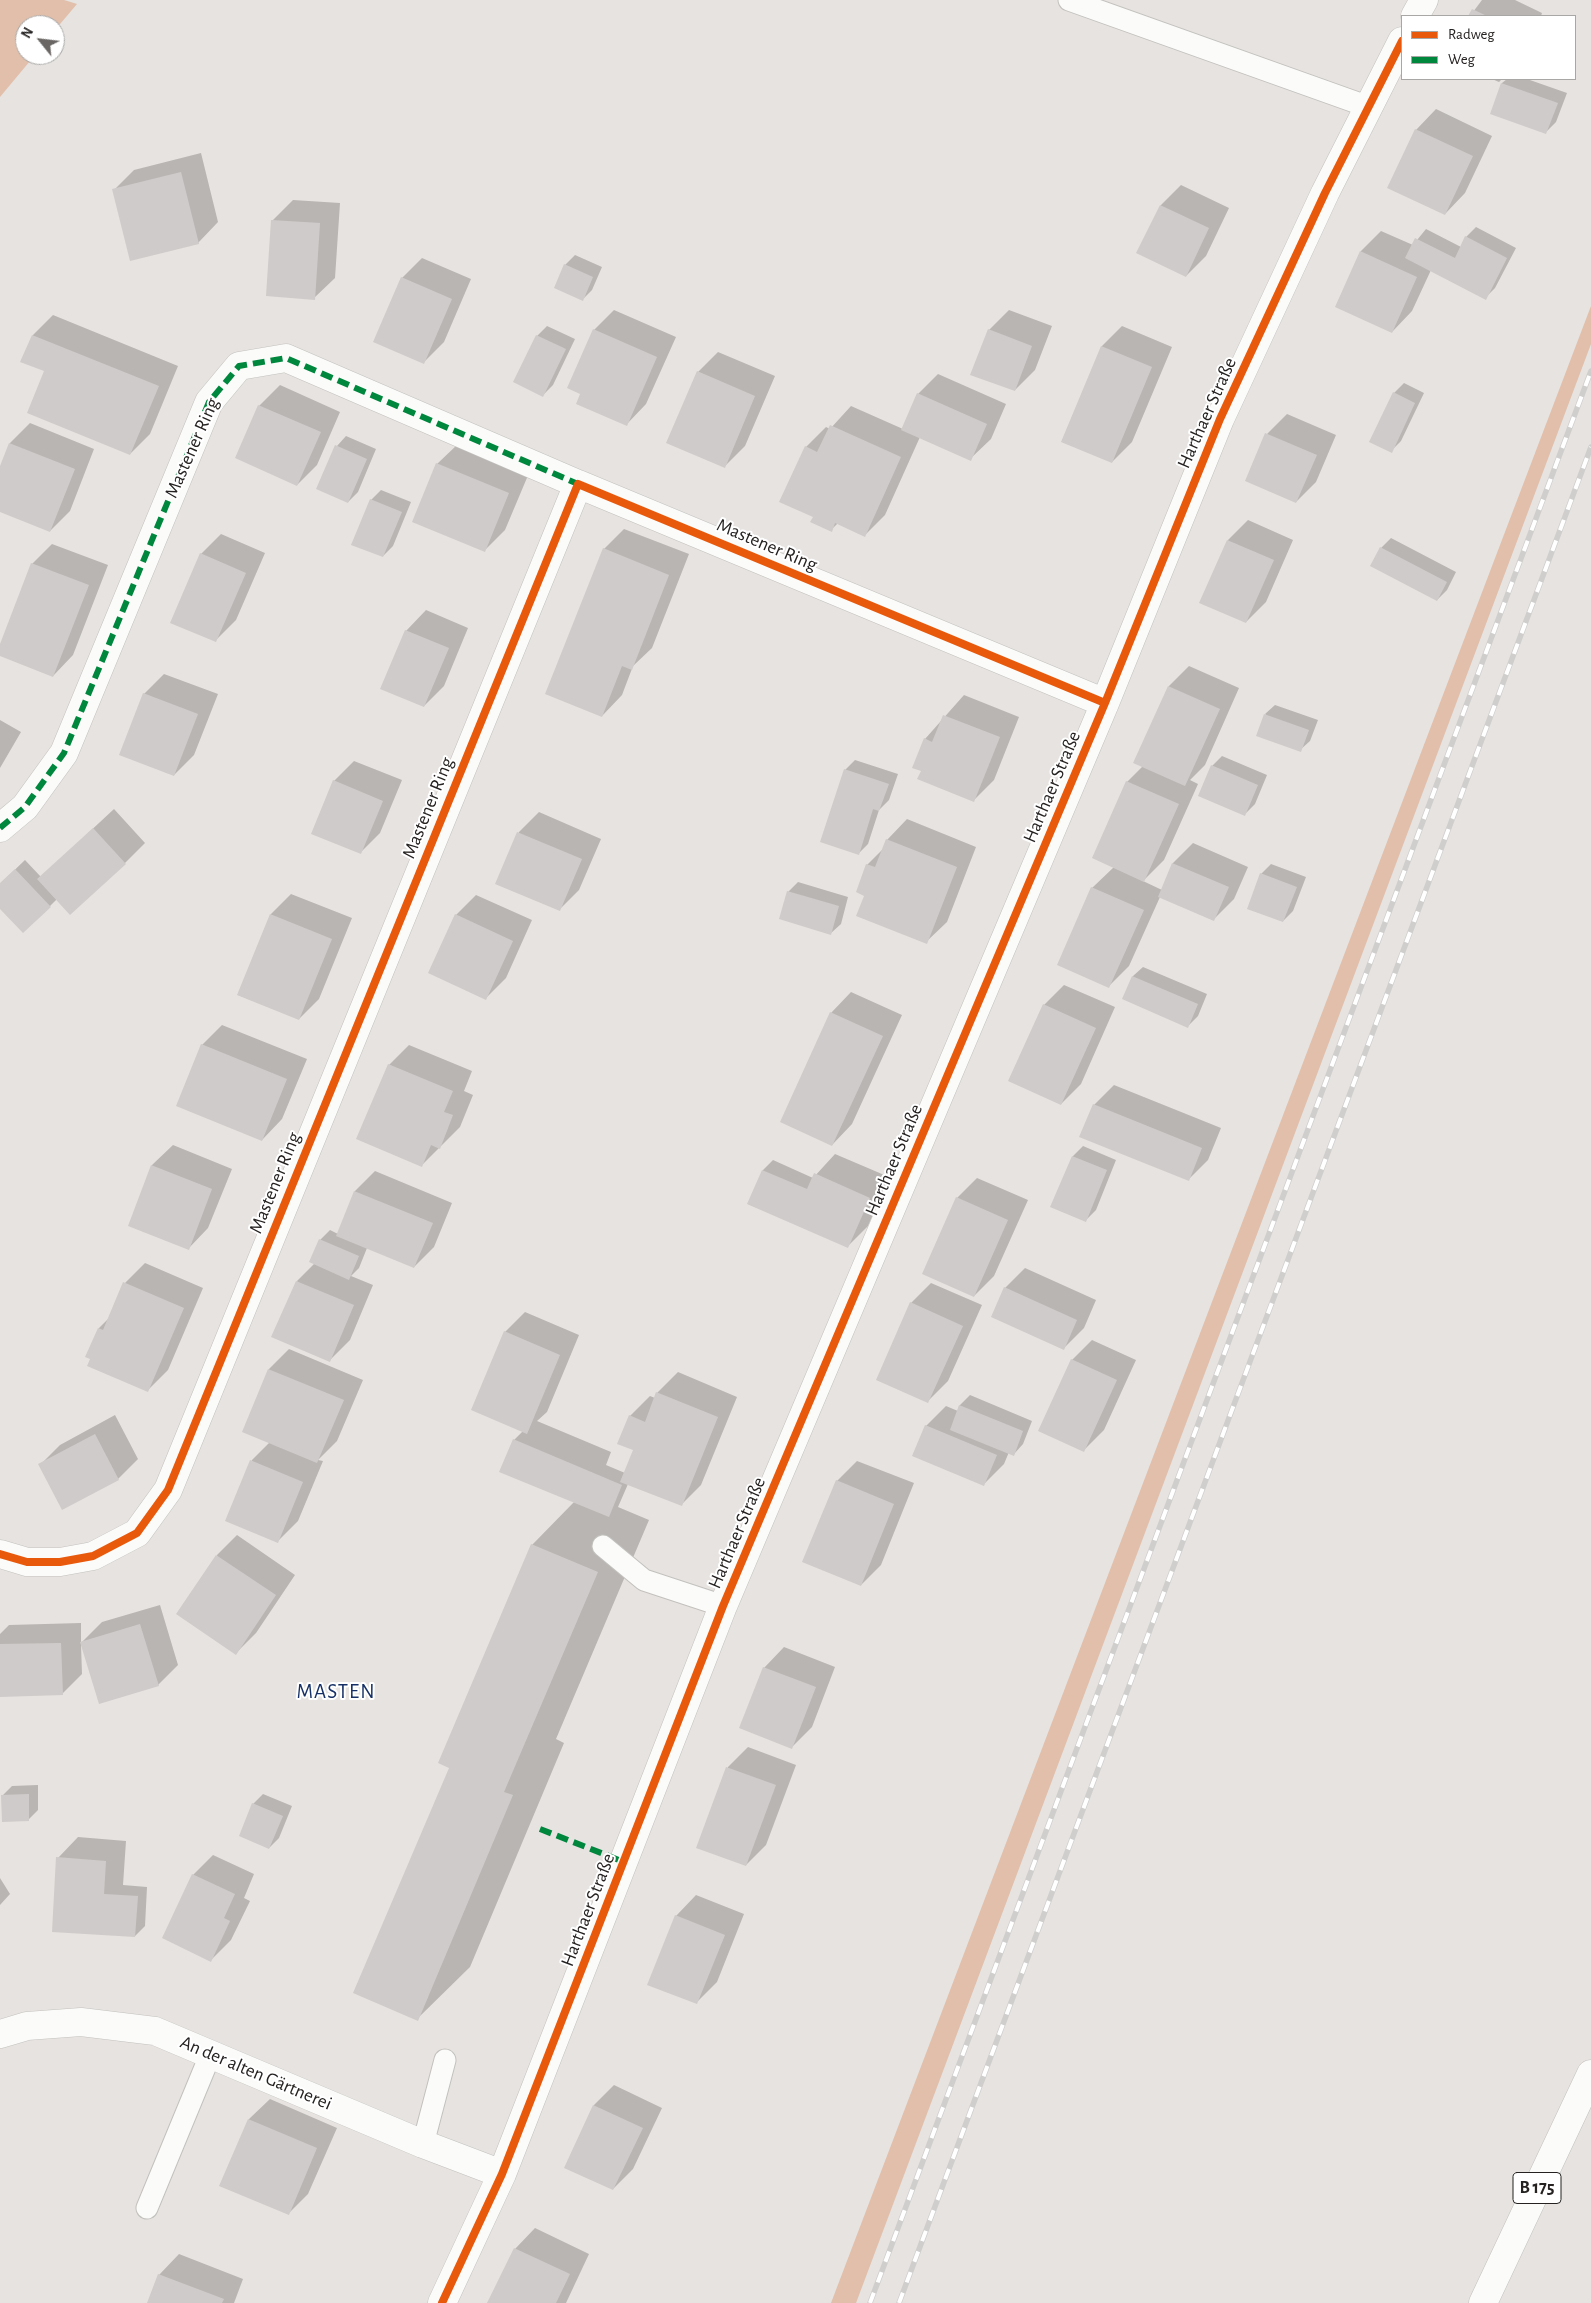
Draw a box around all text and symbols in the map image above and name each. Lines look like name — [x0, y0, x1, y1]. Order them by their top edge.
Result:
north arrow — [15, 15, 65, 65]
legend — [1401, 15, 1576, 80]
text: N — [19, 26, 36, 41]
text: Radweg — [1448, 27, 1495, 42]
text: Weg — [1448, 52, 1475, 67]
street label: Harthaer Straße — [1172, 354, 1242, 472]
street label: Mastener Ring — [160, 394, 224, 502]
street label: Mastener Ring — [713, 514, 821, 576]
street label: Harthaer Straße — [1018, 728, 1086, 846]
street label: Mastener Ring — [397, 754, 459, 862]
street label: Harthaer Straße — [860, 1101, 928, 1219]
street label: Mastener Ring — [244, 1129, 306, 1237]
street label: Harthaer Straße — [703, 1474, 771, 1592]
district label: MASTEN — [296, 1679, 376, 1705]
street label: Harthaer Straße — [556, 1850, 620, 1970]
street label: An der alten Gärtnerei — [177, 2031, 335, 2115]
road number: B 175 — [1513, 2172, 1561, 2204]

